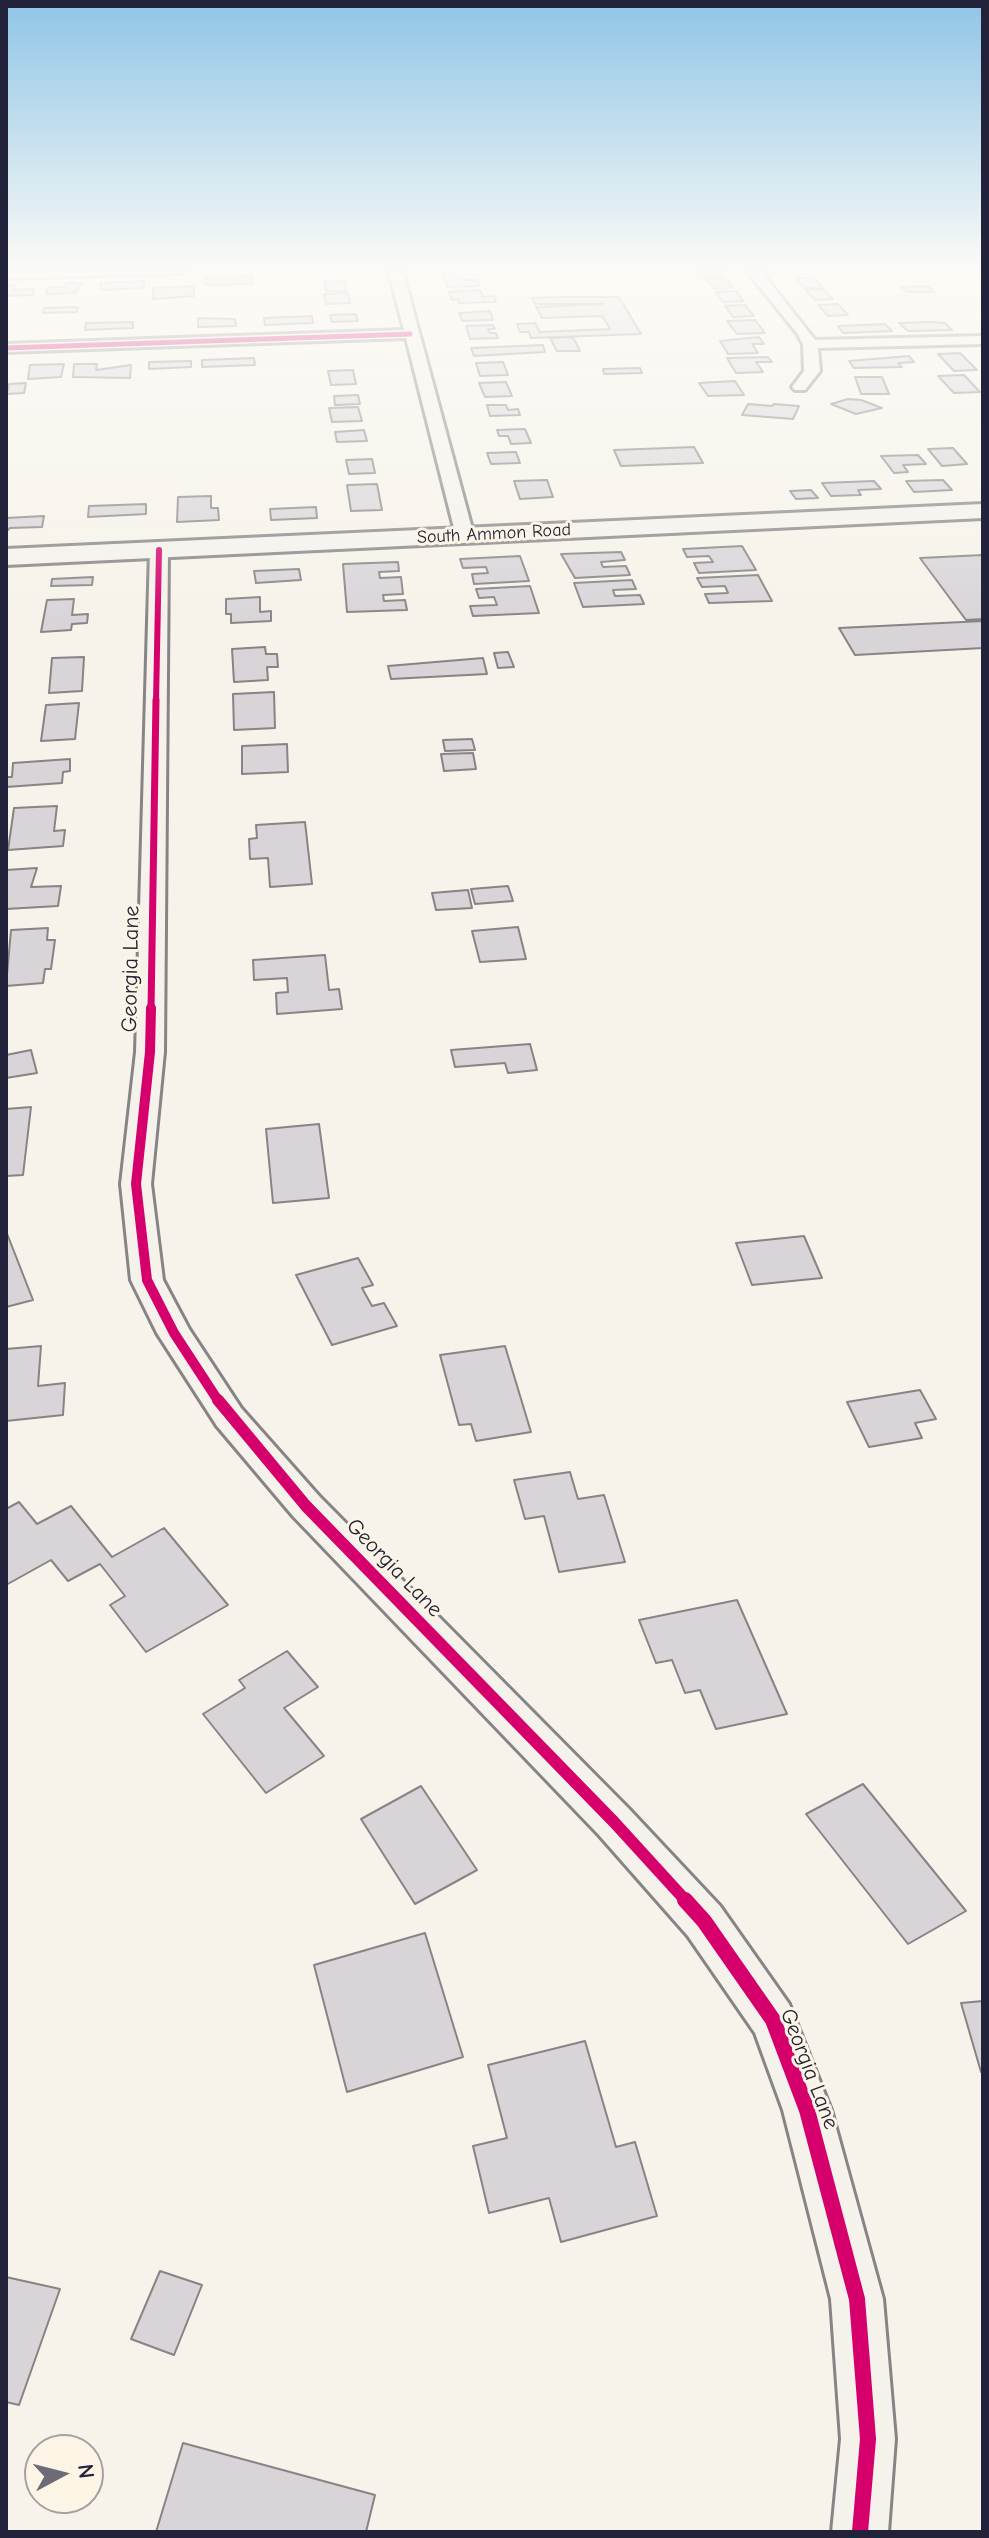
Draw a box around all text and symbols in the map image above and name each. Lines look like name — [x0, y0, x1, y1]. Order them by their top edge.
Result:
street label: South Ammon Road — [417, 519, 571, 549]
street label: Georgia Lane — [117, 905, 145, 1033]
street label: Georgia Lane — [340, 1513, 448, 1623]
street label: Georgia Lane — [774, 2005, 844, 2133]
north arrow — [24, 2434, 104, 2514]
text: N — [72, 2463, 100, 2480]

